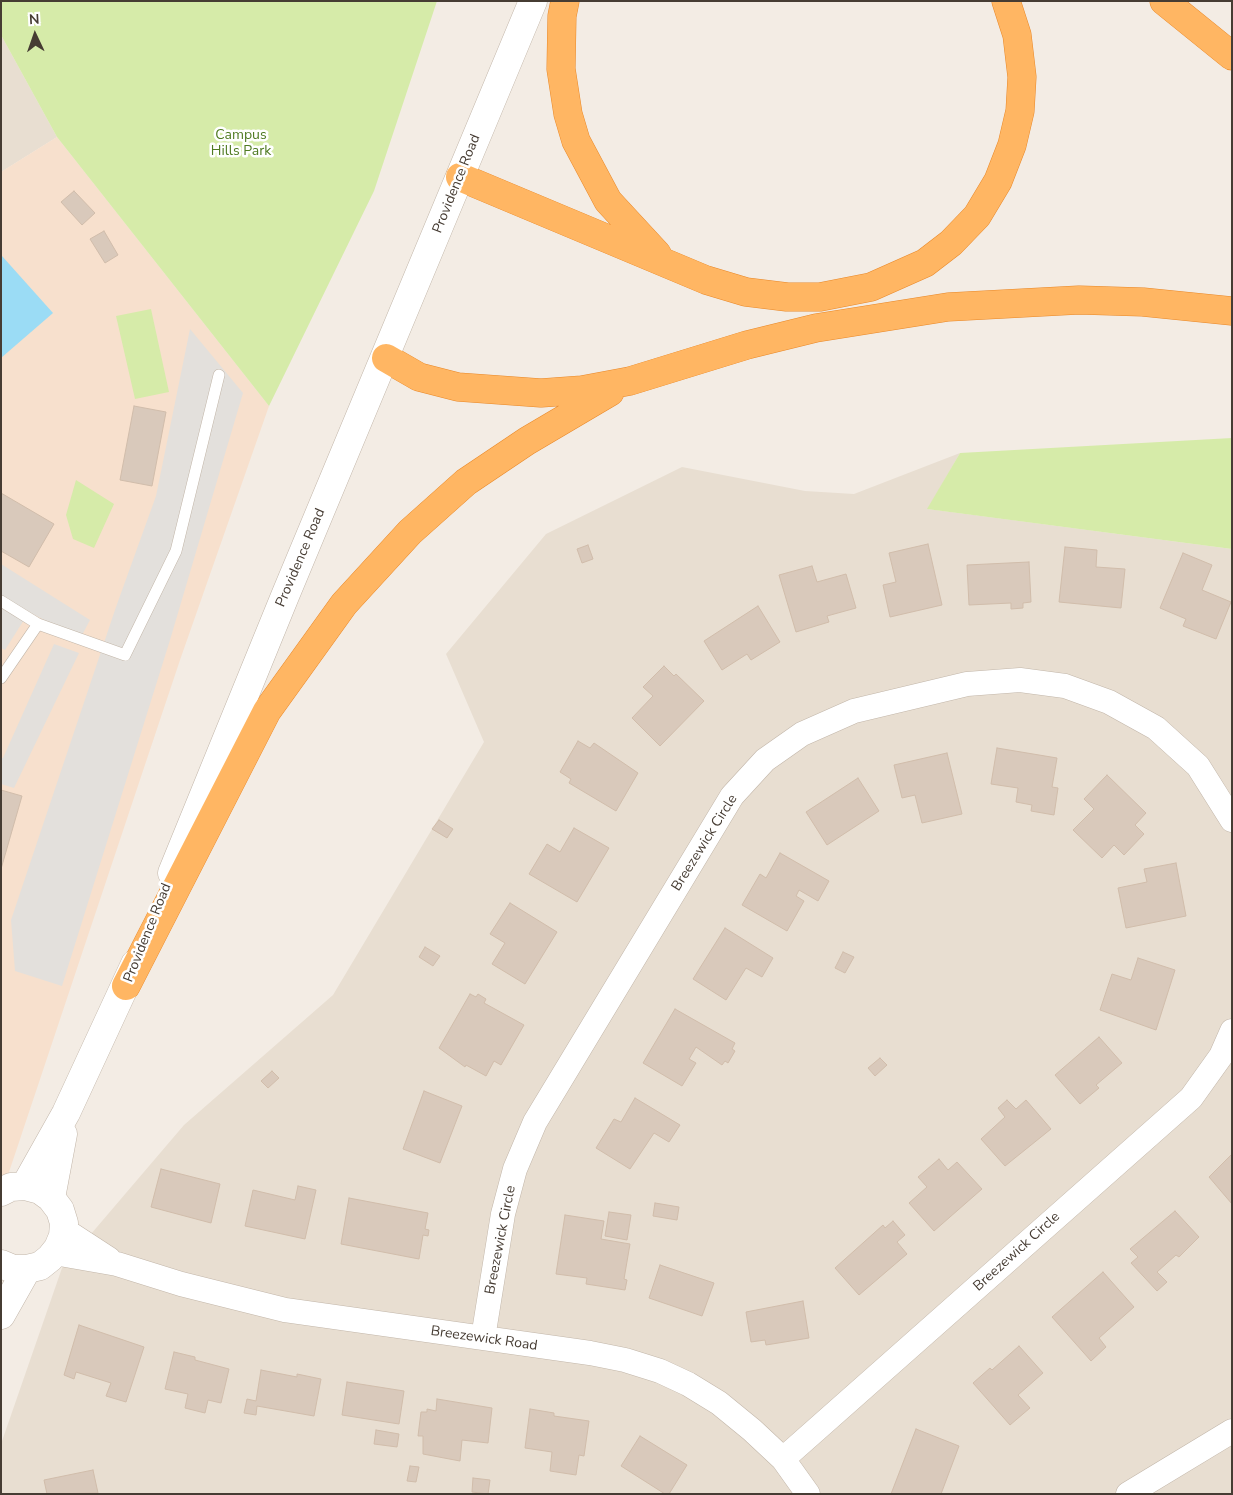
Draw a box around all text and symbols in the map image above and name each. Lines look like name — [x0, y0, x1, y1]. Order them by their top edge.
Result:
north arrow — [10, 10, 60, 60]
text: N — [28, 10, 40, 29]
park label: Campus Hills Park — [211, 128, 271, 160]
street label: Providence Road — [429, 132, 485, 236]
street label: Providence Road — [273, 506, 329, 610]
street label: Breezewick Circle — [669, 792, 741, 894]
street label: Providence Road — [120, 881, 176, 985]
street label: Breezewick Circle — [482, 1184, 520, 1296]
street label: Breezewick Circle — [970, 1209, 1064, 1295]
street label: Breezewick Road — [430, 1323, 538, 1355]

